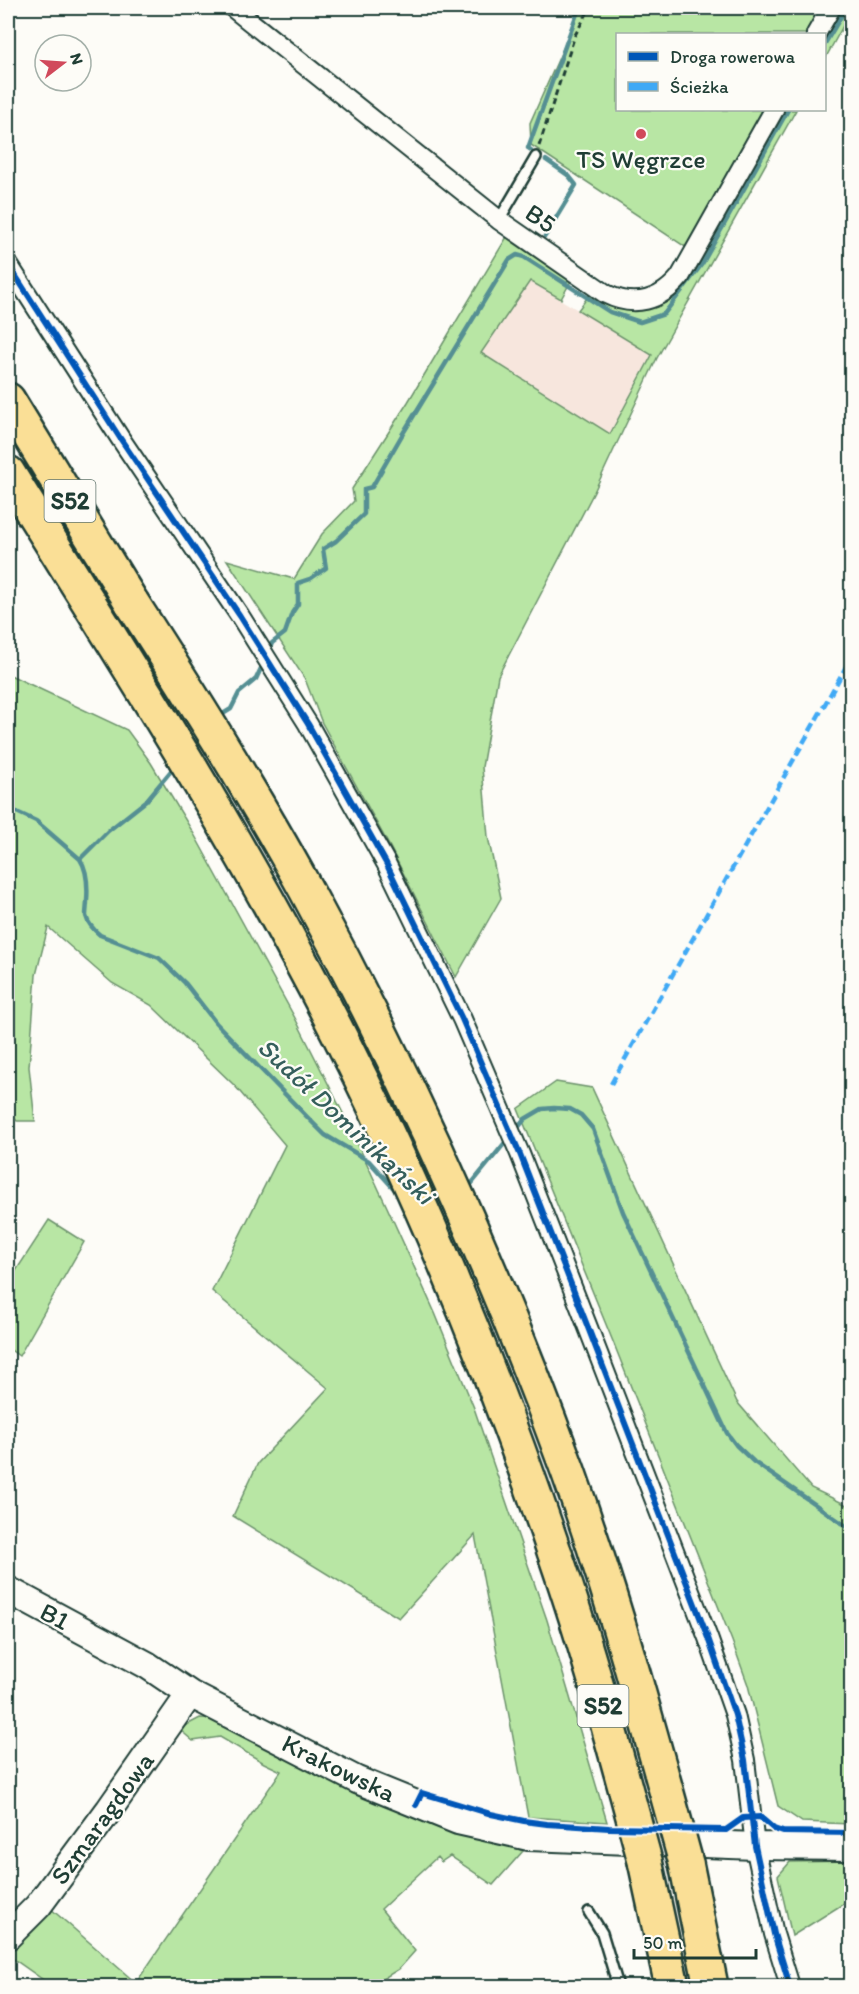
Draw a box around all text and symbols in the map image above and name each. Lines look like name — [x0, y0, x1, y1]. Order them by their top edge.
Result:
north arrow — [33, 33, 93, 93]
legend — [616, 33, 826, 111]
text: Droga rowerowa — [670, 46, 796, 68]
text: N — [66, 51, 88, 67]
text: Ścieżka — [670, 76, 729, 98]
marker: TS Węgrzce — [634, 127, 648, 141]
place label: TS Węgrzce — [576, 143, 706, 175]
street label: B5 — [519, 196, 563, 240]
road number: S52 — [44, 480, 96, 522]
water label: Sudół Dominikański — [251, 1030, 444, 1213]
street label: B1 — [35, 1595, 75, 1637]
road number: S52 — [578, 1685, 628, 1727]
street label: Krakowska — [277, 1727, 402, 1809]
street label: Szmaragdowa — [43, 1745, 161, 1891]
scale bar — [634, 1922, 756, 1960]
text: 50 m — [643, 1932, 683, 1954]

